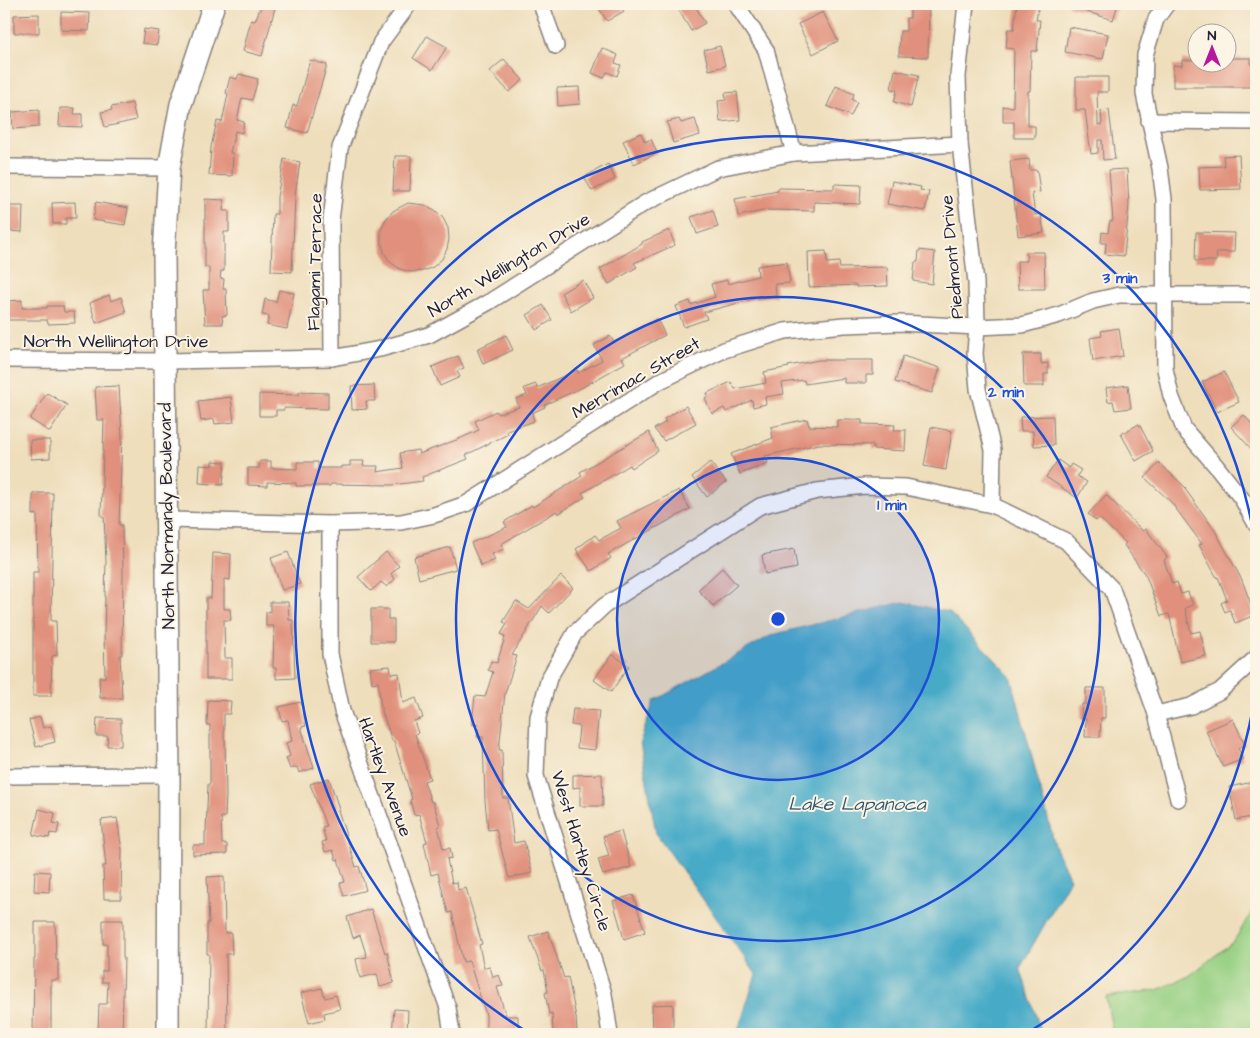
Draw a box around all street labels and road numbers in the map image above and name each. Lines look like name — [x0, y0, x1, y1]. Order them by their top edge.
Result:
street label: Flagami Terrace — [301, 193, 330, 331]
street label: Piedmont Drive — [934, 194, 970, 320]
street label: North Wellington Drive — [423, 206, 595, 324]
street label: North Wellington Drive — [23, 329, 209, 355]
street label: Merrimac Street — [567, 331, 705, 425]
street label: North Normandy Boulevard — [153, 402, 182, 630]
street label: Hartley Avenue — [351, 714, 418, 841]
street label: West Hartley Circle — [544, 768, 617, 935]

